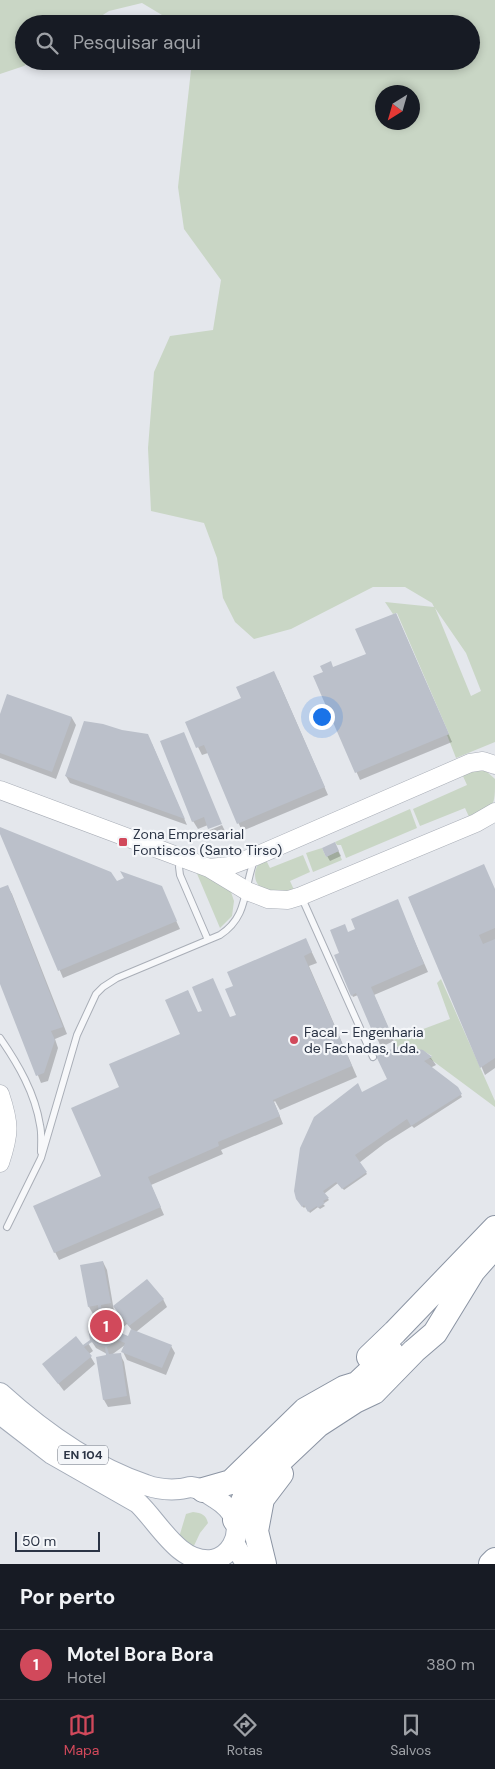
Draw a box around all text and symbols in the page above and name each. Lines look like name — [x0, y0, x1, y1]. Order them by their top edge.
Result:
search box — [15, 15, 480, 70]
icon: search — [33, 29, 61, 57]
text: Pesquisar aqui — [73, 30, 201, 55]
north arrow — [375, 85, 420, 130]
your location — [309, 704, 335, 730]
place label: Zona Empresarial Fontiscos (Santo Tirso) — [133, 825, 282, 859]
marker: Zona Empresarial Fontiscos (Santo Tirso) — [117, 836, 129, 848]
place label: Facal - Engenharia de Fachadas, Lda. — [304, 1023, 424, 1057]
marker: Facal - Engenharia de Fachadas, Lda. — [288, 1034, 300, 1046]
pin: 1 — [90, 1307, 122, 1345]
road number: EN 104 — [58, 1446, 108, 1464]
scale bar — [15, 1529, 100, 1552]
text: 50 m — [22, 1532, 56, 1550]
text: Por perto — [20, 1583, 115, 1611]
text: Motel Bora Bora — [67, 1642, 214, 1667]
text: 1 — [33, 1654, 39, 1675]
text: 380 m — [426, 1654, 475, 1675]
text: Hotel — [67, 1667, 106, 1688]
tab: Mapa — [64, 1711, 99, 1759]
tab: Rotas — [227, 1711, 263, 1759]
tab: Salvos — [390, 1711, 431, 1759]

